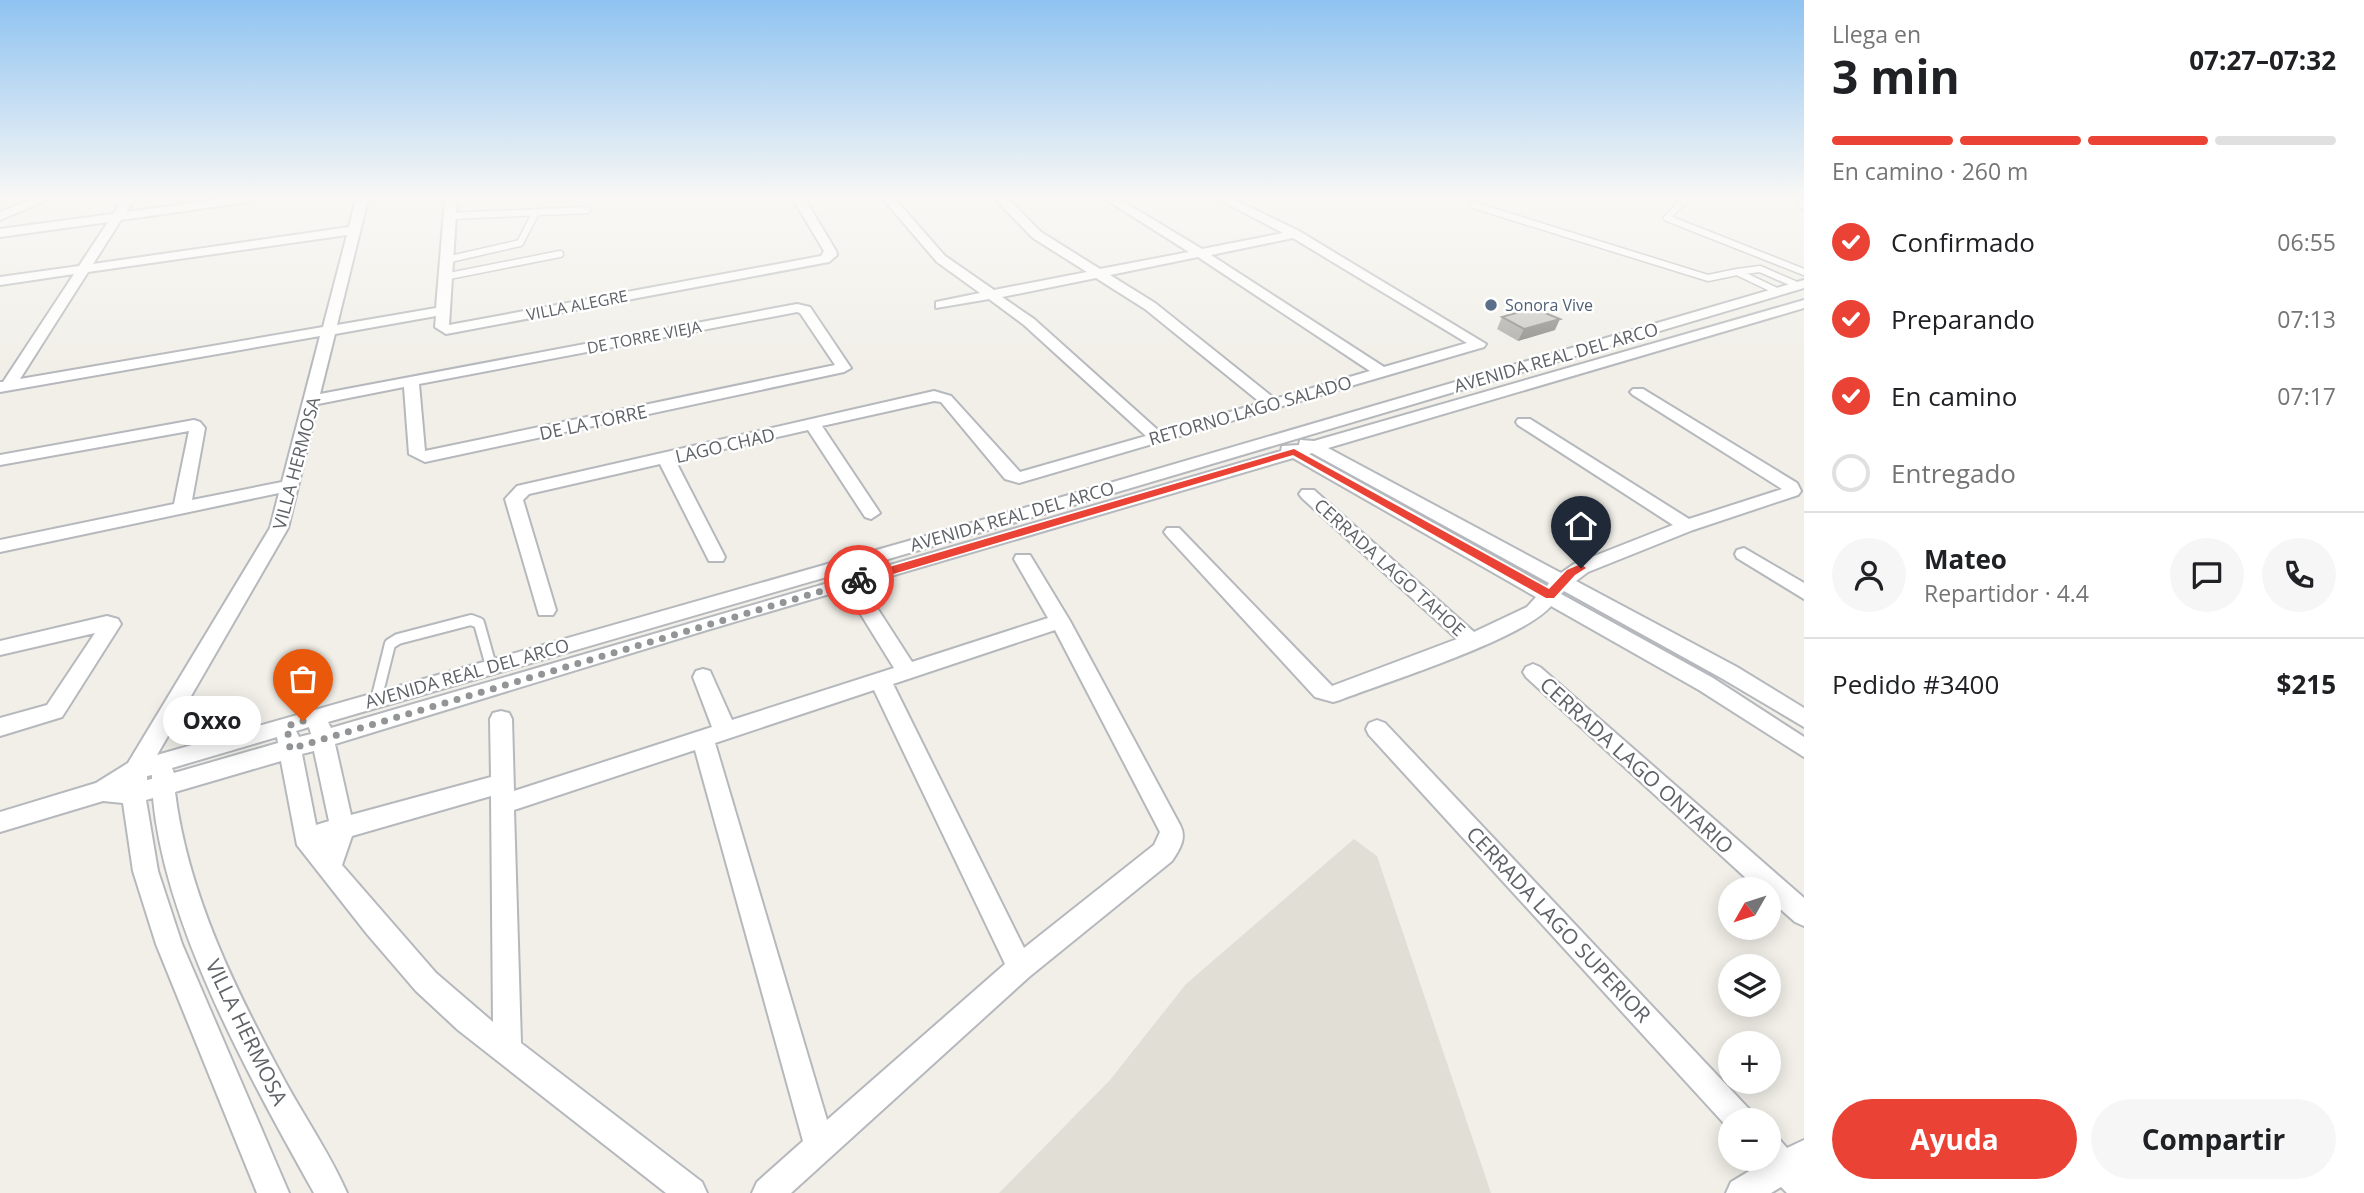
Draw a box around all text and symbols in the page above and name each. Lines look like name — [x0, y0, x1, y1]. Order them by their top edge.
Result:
text: Llega en — [1832, 18, 1921, 50]
text: 07:27–07:32 — [2189, 42, 2336, 78]
text: 3 min — [1832, 45, 1960, 107]
text: En camino · 260 m — [1832, 155, 2028, 187]
icon: check — [1832, 223, 1870, 261]
text: Confirmado — [1891, 224, 2035, 260]
text: 06:55 — [2277, 226, 2336, 258]
street label: VILLA ALEGRE — [524, 284, 630, 326]
place label: Sonora Vive — [1505, 294, 1593, 316]
marker: Sonora Vive — [1483, 297, 1499, 313]
icon: check — [1832, 300, 1870, 338]
text: Preparando — [1891, 301, 2035, 337]
text: 07:13 — [2277, 303, 2336, 335]
street label: DE TORRE VIEJA — [585, 315, 704, 359]
street label: AVENIDA REAL DEL ARCO — [1451, 316, 1661, 398]
street label: RETORNO LAGO SALADO — [1146, 370, 1354, 450]
icon: check — [1832, 377, 1870, 415]
text: En camino — [1891, 378, 2017, 414]
text: 07:17 — [2277, 380, 2336, 412]
street label: VILLA HERMOSA — [267, 393, 325, 532]
street label: DE LA TORRE — [537, 399, 649, 445]
street label: LAGO CHAD — [673, 422, 777, 468]
text: Entregado — [1891, 455, 2016, 491]
street label: AVENIDA REAL DEL ARCO — [907, 475, 1117, 557]
street label: CERRADA LAGO TAHOE — [1309, 493, 1471, 641]
pin — [1551, 496, 1611, 568]
icon: home — [1562, 507, 1600, 545]
button: person — [1832, 538, 1906, 612]
button: chat — [2170, 538, 2244, 612]
button: phone — [2262, 538, 2336, 612]
text: Mateo — [1924, 541, 2007, 577]
courier — [824, 545, 894, 615]
icon: bike — [840, 561, 878, 599]
text: Repartidor · 4.4 — [1924, 577, 2089, 609]
street label: AVENIDA REAL DEL ARCO — [362, 632, 572, 714]
pin — [273, 649, 333, 721]
icon: bag — [284, 660, 322, 698]
text: Pedido #3400 — [1832, 666, 1999, 702]
text: $215 — [2277, 666, 2336, 702]
street label: CERRADA LAGO ONTARIO — [1534, 670, 1740, 860]
callout: Oxxo — [163, 696, 261, 746]
text: Oxxo — [182, 704, 242, 736]
street label: CERRADA LAGO SUPERIOR — [1461, 820, 1657, 1028]
north arrow — [1718, 877, 1782, 940]
map controls — [1718, 877, 1781, 1171]
street label: VILLA HERMOSA — [200, 954, 295, 1110]
button: layers — [1718, 954, 1781, 1017]
button: + — [1718, 1031, 1781, 1094]
button: Ayuda — [1832, 1099, 2077, 1179]
button: Compartir — [2091, 1099, 2336, 1179]
button: − — [1718, 1108, 1781, 1171]

